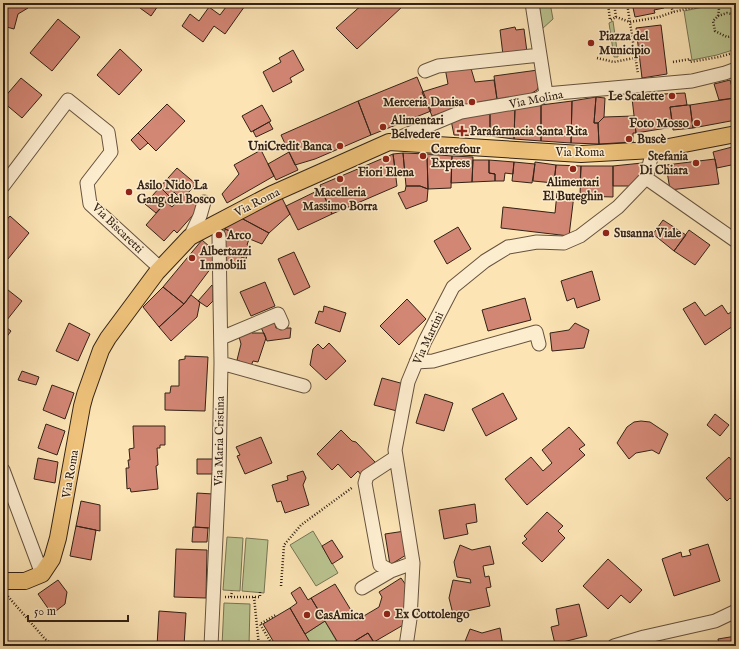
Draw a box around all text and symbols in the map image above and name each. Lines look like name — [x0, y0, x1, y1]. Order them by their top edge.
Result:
place label: Piazza del Municipio — [599, 29, 651, 59]
marker: Piazza del Municipio — [586, 38, 596, 48]
street label: Via Molina — [507, 87, 565, 112]
place label: Le Scalette — [607, 89, 664, 104]
marker: Le Scalette — [667, 91, 677, 101]
place label: Merceria Danisa — [383, 95, 465, 110]
marker: Merceria Danisa — [467, 97, 477, 107]
place label: Alimentari Belvedere — [390, 113, 444, 142]
place label: Foto Mosso — [629, 116, 690, 131]
marker: Foto Mosso — [692, 118, 702, 128]
marker: Alimentari Belvedere — [378, 122, 388, 132]
place label: Parafarmacia Santa Rita — [470, 124, 588, 139]
marker: Parafarmacia Santa Rita — [457, 126, 467, 136]
place label: Buscè — [637, 132, 667, 147]
marker: Buscè — [624, 134, 634, 144]
place label: UniCredit Banca — [247, 139, 333, 154]
marker: UniCredit Banca — [335, 141, 345, 151]
place label: Carrefour Express — [431, 142, 481, 172]
street label: Via Roma — [555, 145, 605, 160]
place label: Stefania Di Chiara — [640, 149, 689, 178]
marker: Carrefour Express — [418, 151, 428, 161]
marker: Fiori Elena — [381, 154, 391, 164]
marker: Stefania Di Chiara — [691, 158, 701, 168]
marker: Alimentari El Buteghin — [568, 164, 578, 174]
place label: Fiori Elena — [358, 165, 415, 180]
marker: Macelleria Massimo Borra — [335, 174, 345, 184]
place label: Alimentari El Buteghin — [543, 175, 604, 205]
place label: Asilo Nido La Gang del Bosco — [136, 178, 216, 208]
street label: Via Roma — [231, 184, 283, 221]
place label: Macelleria Massimo Borra — [303, 185, 378, 214]
marker: Asilo Nido La Gang del Bosco — [124, 187, 134, 197]
street label: Via Biscaretti — [88, 199, 147, 257]
place label: Susanna Viale — [614, 226, 682, 241]
place label: Arco — [226, 228, 252, 243]
marker: Susanna Viale — [601, 228, 611, 238]
marker: Arco — [214, 230, 224, 240]
place label: Albertazzi Immobili — [199, 244, 252, 273]
marker: Albertazzi Immobili — [187, 253, 197, 263]
street label: Via Martini — [409, 309, 447, 368]
street label: Via Maria Cristina — [211, 395, 228, 487]
street label: Via Roma — [59, 448, 82, 500]
scale bar — [28, 597, 128, 623]
text: 50 m — [34, 604, 56, 619]
place label: Ex Cottolengo — [395, 607, 470, 623]
place label: CasAmica — [315, 608, 365, 623]
marker: Ex Cottolengo — [382, 609, 392, 619]
marker: CasAmica — [302, 610, 312, 620]

